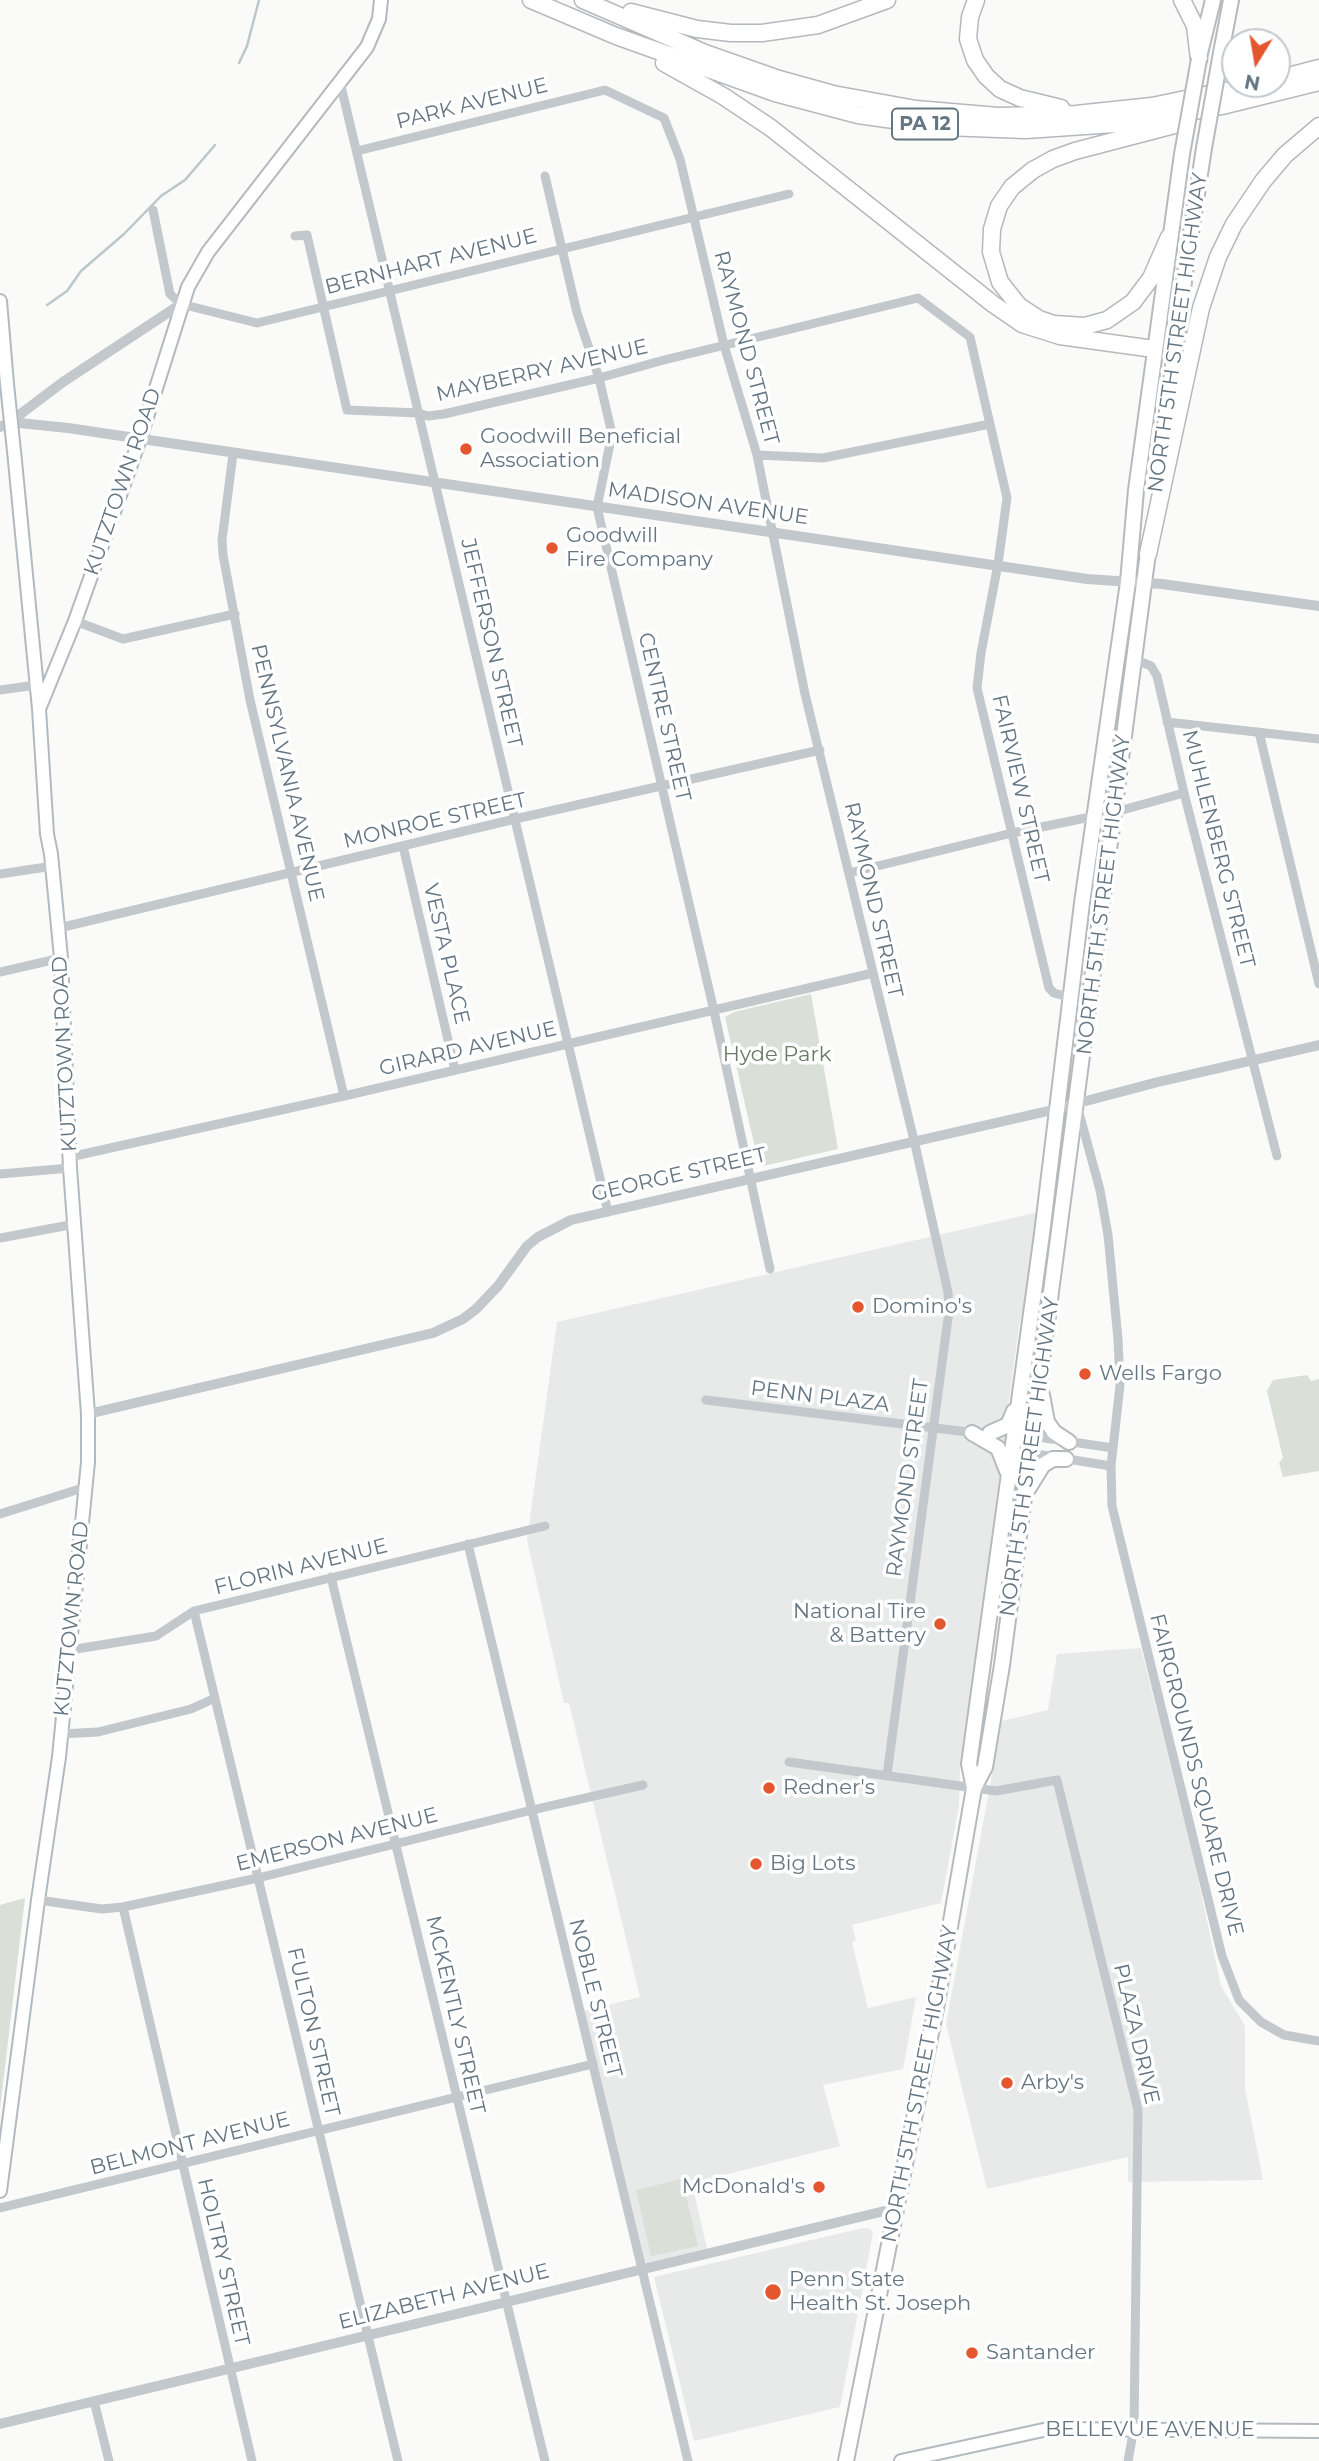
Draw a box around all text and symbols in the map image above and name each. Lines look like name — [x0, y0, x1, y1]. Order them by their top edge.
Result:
north arrow — [1221, 28, 1291, 98]
text: N — [1243, 69, 1262, 95]
street label: PARK AVENUE — [394, 73, 550, 135]
road number: PA 12 — [892, 108, 958, 140]
street label: NORTH 5TH STREET HIGHWAY — [1143, 172, 1213, 494]
street label: BERNHART AVENUE — [323, 223, 539, 301]
street label: RAYMOND STREET — [708, 248, 784, 448]
street label: MAYBERRY AVENUE — [434, 334, 650, 408]
street label: KUTZTOWN ROAD — [79, 385, 167, 579]
place label: Goodwill Beneficial Association — [480, 424, 681, 474]
marker: Goodwill Beneficial Association — [458, 441, 474, 457]
street label: MADISON AVENUE — [606, 477, 810, 531]
place label: Goodwill Fire Company — [566, 523, 713, 573]
street label: JEFFERSON STREET — [455, 536, 527, 750]
marker: Goodwill Fire Company — [544, 540, 560, 556]
street label: CENTRE STREET — [632, 630, 696, 804]
street label: PENNSYLVANIA AVENUE — [245, 642, 329, 904]
street label: FAIRVIEW STREET — [986, 692, 1054, 886]
street label: MUHLENBERG STREET — [1176, 728, 1260, 970]
street label: NORTH 5TH STREET HIGHWAY — [1072, 733, 1136, 1057]
street label: MONROE STREET — [341, 788, 529, 854]
street label: RAYMOND STREET — [838, 800, 908, 1000]
street label: VESTA PLACE — [418, 881, 474, 1027]
street label: KUTZTOWN ROAD — [47, 955, 83, 1153]
street label: GIRARD AVENUE — [377, 1016, 559, 1082]
park label: Hyde Park — [723, 1042, 831, 1068]
street label: GEORGE STREET — [589, 1143, 769, 1207]
place label: Domino's — [872, 1294, 972, 1320]
street label: NORTH 5TH STREET HIGHWAY — [995, 1296, 1065, 1618]
marker: Domino's — [850, 1299, 866, 1315]
place label: Wells Fargo — [1099, 1361, 1222, 1387]
marker: Wells Fargo — [1077, 1366, 1093, 1382]
street label: PENN PLAZA — [749, 1376, 891, 1418]
street label: RAYMOND STREET — [882, 1377, 934, 1579]
street label: KUTZTOWN ROAD — [49, 1520, 95, 1718]
street label: FLORIN AVENUE — [212, 1533, 390, 1601]
place label: National Tire & Battery — [793, 1599, 926, 1649]
street label: FAIRGROUNDS SQUARE DRIVE — [1144, 1611, 1248, 1939]
marker: National Tire & Battery — [932, 1616, 948, 1632]
place label: Redner's — [783, 1775, 875, 1801]
marker: Redner's — [761, 1780, 777, 1796]
street label: EMERSON AVENUE — [234, 1803, 440, 1877]
place label: Big Lots — [770, 1851, 856, 1877]
marker: Big Lots — [748, 1856, 764, 1872]
street label: MCKENTLY STREET — [420, 1913, 490, 2117]
street label: NOBLE STREET — [563, 1916, 627, 2080]
street label: NORTH 5TH STREET HIGHWAY — [877, 1923, 963, 2245]
street label: FULTON STREET — [281, 1945, 345, 2119]
street label: PLAZA DRIVE — [1108, 1961, 1164, 2107]
place label: Arby's — [1021, 2070, 1084, 2096]
marker: Arby's — [999, 2075, 1015, 2091]
street label: BELMONT AVENUE — [87, 2107, 293, 2181]
place label: McDonald's — [682, 2174, 805, 2200]
street label: HOLTRY STREET — [191, 2176, 255, 2348]
marker: McDonald's — [811, 2179, 827, 2195]
street label: ELIZABETH AVENUE — [336, 2259, 552, 2335]
place label: Penn State Health St. Joseph — [789, 2267, 971, 2317]
marker: Penn State Health St. Joseph — [763, 2282, 783, 2302]
place label: Santander — [986, 2340, 1096, 2366]
marker: Santander — [964, 2345, 980, 2361]
street label: BELLEVUE AVENUE — [1045, 2417, 1255, 2443]

